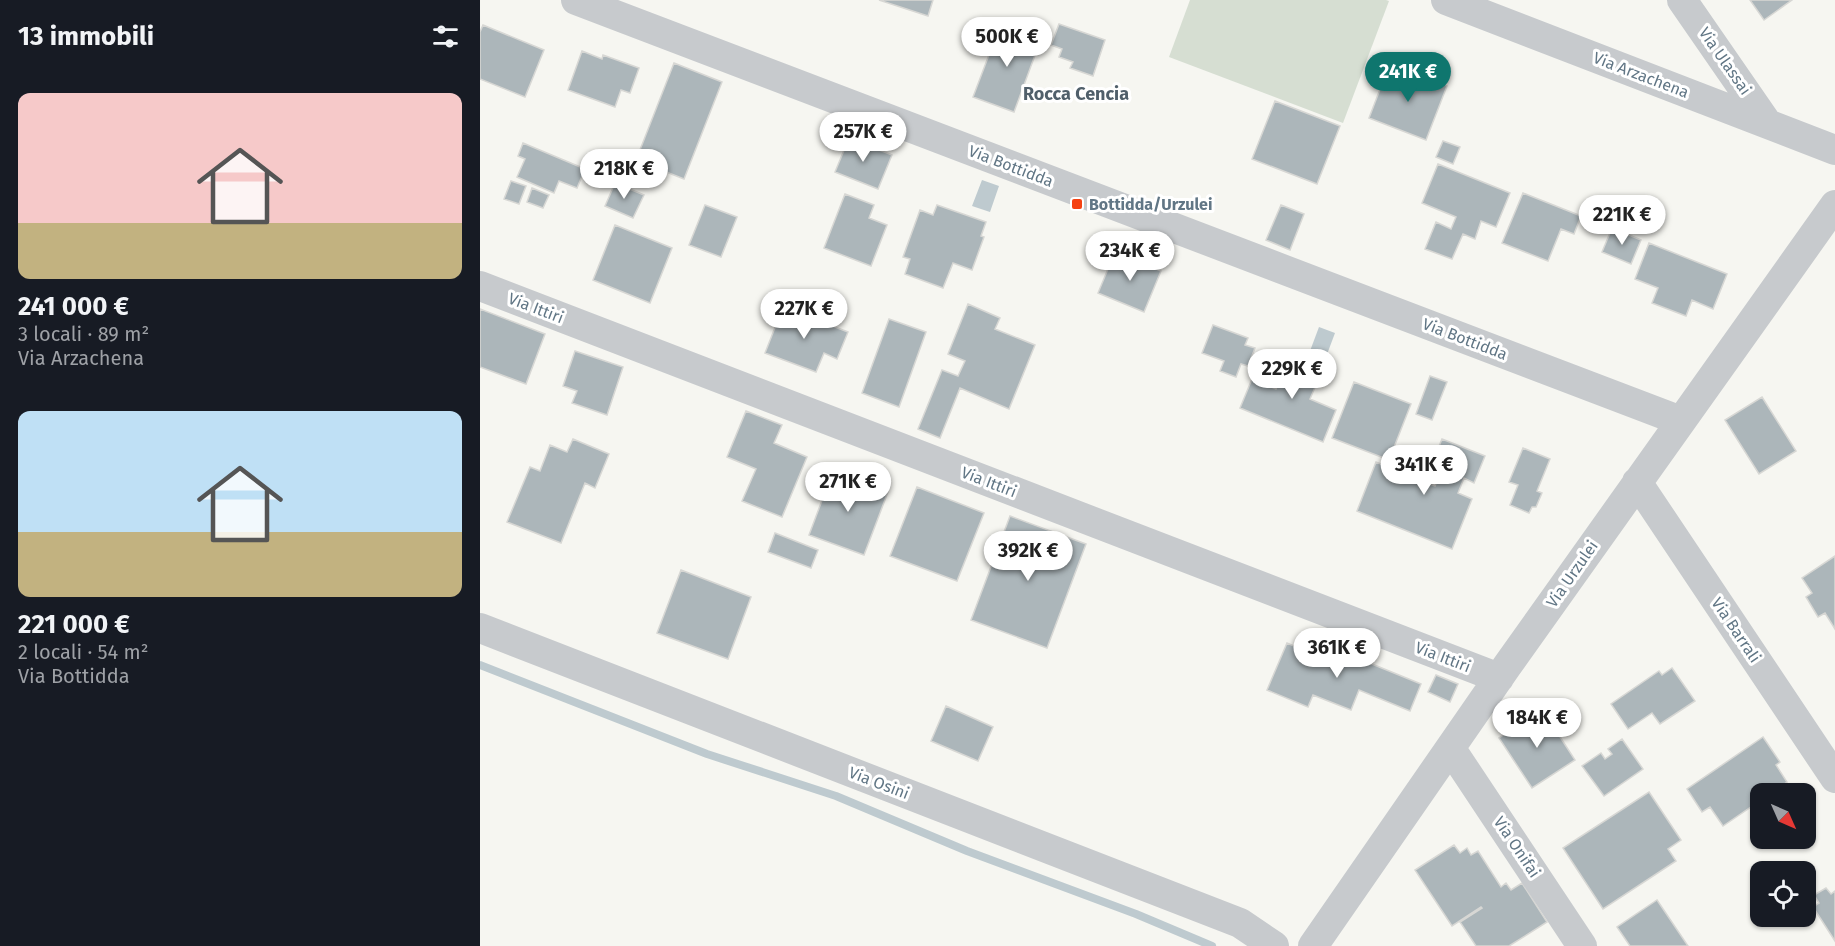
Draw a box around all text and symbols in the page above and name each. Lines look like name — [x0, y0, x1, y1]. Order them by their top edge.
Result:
pin: 500K € — [958, 17, 1056, 68]
icon: filters — [429, 20, 462, 53]
text: 13 immobili — [18, 21, 154, 52]
text: 500K € — [975, 24, 1039, 48]
street label: Via Ulassai — [1695, 24, 1755, 98]
street label: Via Arzachena — [1591, 48, 1691, 102]
pin: 241K € — [1359, 52, 1457, 103]
text: 241K € — [1379, 59, 1437, 83]
district label: Rocca Cencia — [1023, 83, 1129, 105]
pin: 257K € — [814, 112, 912, 163]
text: 257K € — [833, 119, 893, 143]
icon: home — [186, 132, 294, 240]
street label: Via Bottidda — [966, 141, 1056, 191]
pin: 218K € — [575, 149, 673, 200]
text: 218K € — [594, 156, 654, 180]
place label: Bottidda/Urzulei — [1089, 195, 1212, 214]
pin: 221K € — [1573, 195, 1671, 246]
marker: Bottidda/Urzulei — [1070, 197, 1084, 211]
text: 221K € — [1593, 202, 1651, 226]
pin: 234K € — [1081, 231, 1179, 282]
text: 234K € — [1099, 238, 1161, 262]
street label: Via Ittiri — [506, 289, 566, 327]
pin: 227K € — [755, 289, 853, 340]
text: 241 000 € — [18, 291, 129, 322]
text: 227K € — [774, 296, 834, 320]
street label: Via Bottidda — [1420, 314, 1510, 364]
text: 3 locali · 89 m² — [18, 322, 149, 346]
text: Via Arzachena — [18, 346, 144, 370]
pin: 229K € — [1243, 349, 1341, 400]
text: 229K € — [1262, 356, 1322, 380]
pin: 341K € — [1375, 445, 1473, 496]
icon: home — [186, 450, 294, 558]
text: 341K € — [1395, 452, 1453, 476]
pin: 271K € — [799, 462, 897, 513]
street label: Via Ittiri — [959, 463, 1019, 501]
text: 271K € — [819, 469, 877, 493]
pin: 392K € — [979, 531, 1077, 582]
street label: Via Urzulei — [1542, 537, 1602, 611]
text: 392K € — [998, 538, 1058, 562]
street label: Via Barrali — [1707, 594, 1765, 666]
text: 221 000 € — [18, 609, 130, 640]
pin: 361K € — [1288, 628, 1386, 679]
text: 361K € — [1307, 635, 1367, 659]
street label: Via Ittiri — [1413, 638, 1473, 676]
text: 2 locali · 54 m² — [18, 640, 149, 664]
text: Via Bottidda — [18, 664, 130, 688]
pin: 184K € — [1488, 698, 1586, 749]
text: 184K € — [1506, 705, 1568, 729]
street label: Via Osini — [846, 763, 912, 803]
north arrow — [1750, 783, 1816, 849]
map controls — [1750, 783, 1816, 927]
street label: Via Onifai — [1490, 813, 1544, 881]
button: locate — [1750, 861, 1816, 927]

